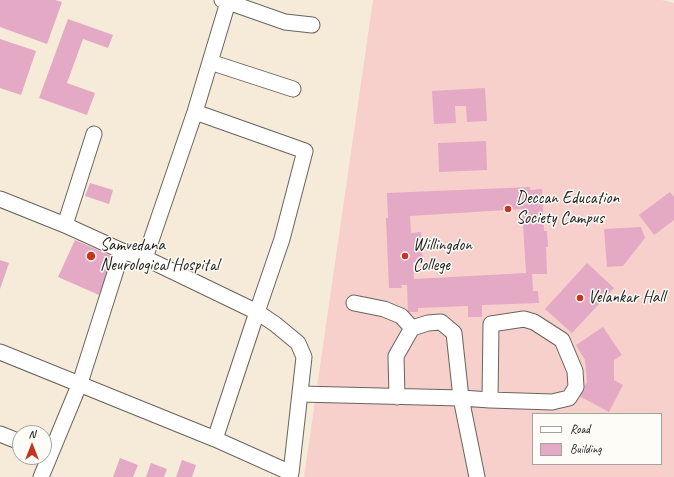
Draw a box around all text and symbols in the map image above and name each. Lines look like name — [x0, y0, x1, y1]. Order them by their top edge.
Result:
place label: Deccan Education Society Campus — [516, 189, 619, 229]
marker: Deccan Education Society Campus — [503, 204, 513, 214]
place label: Samvedana Neurological Hospital — [100, 236, 219, 276]
place label: Willingdon College — [413, 236, 472, 276]
marker: Samvedana Neurological Hospital — [85, 250, 97, 262]
marker: Willingdon College — [400, 251, 410, 261]
place label: Velankar Hall — [588, 288, 665, 308]
marker: Velankar Hall — [575, 293, 585, 303]
legend — [532, 413, 662, 465]
text: Road — [570, 421, 590, 437]
north arrow — [12, 425, 52, 465]
text: N — [29, 427, 35, 441]
text: Building — [570, 441, 602, 457]

